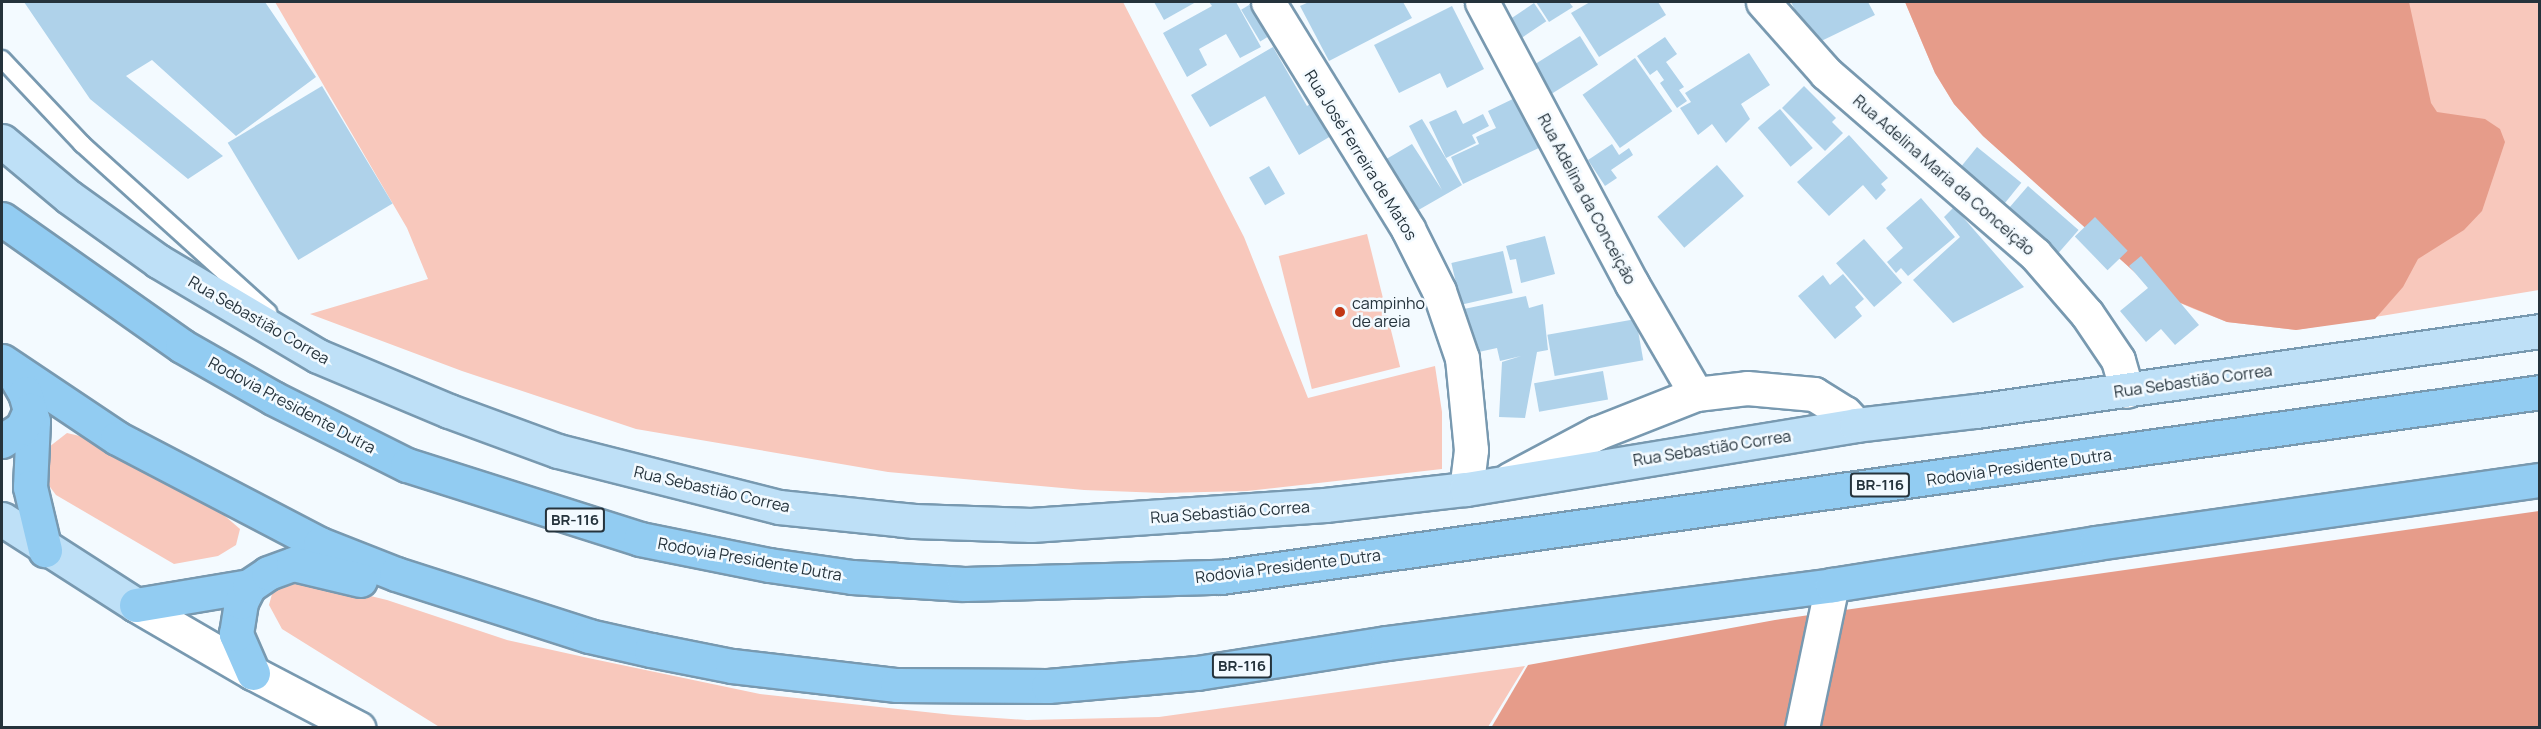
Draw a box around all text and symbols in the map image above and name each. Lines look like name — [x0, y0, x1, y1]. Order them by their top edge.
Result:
street label: Rua José Ferreira de Matos — [1301, 66, 1421, 244]
street label: Rua Adelina Maria da Conceição — [1849, 91, 2039, 259]
street label: Rua Adelina da Conceição — [1534, 110, 1640, 288]
street label: Rua Sebastião Correa — [185, 272, 333, 368]
place label: campinho de areia — [1352, 293, 1425, 331]
marker: campinho de areia — [1333, 305, 1347, 319]
street label: Rodovia Presidente Dutra — [205, 353, 379, 457]
street label: Rua Sebastião Correa — [2113, 360, 2273, 402]
street label: Rua Sebastião Correa — [1632, 426, 1792, 470]
street label: Rodovia Presidente Dutra — [1925, 445, 2113, 489]
street label: Rua Sebastião Correa — [632, 462, 792, 516]
road number: BR-116 — [1848, 473, 1912, 497]
street label: Rua Sebastião Correa — [1150, 497, 1310, 527]
road number: BR-116 — [544, 508, 606, 532]
street label: Rodovia Presidente Dutra — [656, 533, 844, 585]
street label: Rodovia Presidente Dutra — [1194, 545, 1382, 587]
road number: BR-116 — [1210, 654, 1274, 678]

